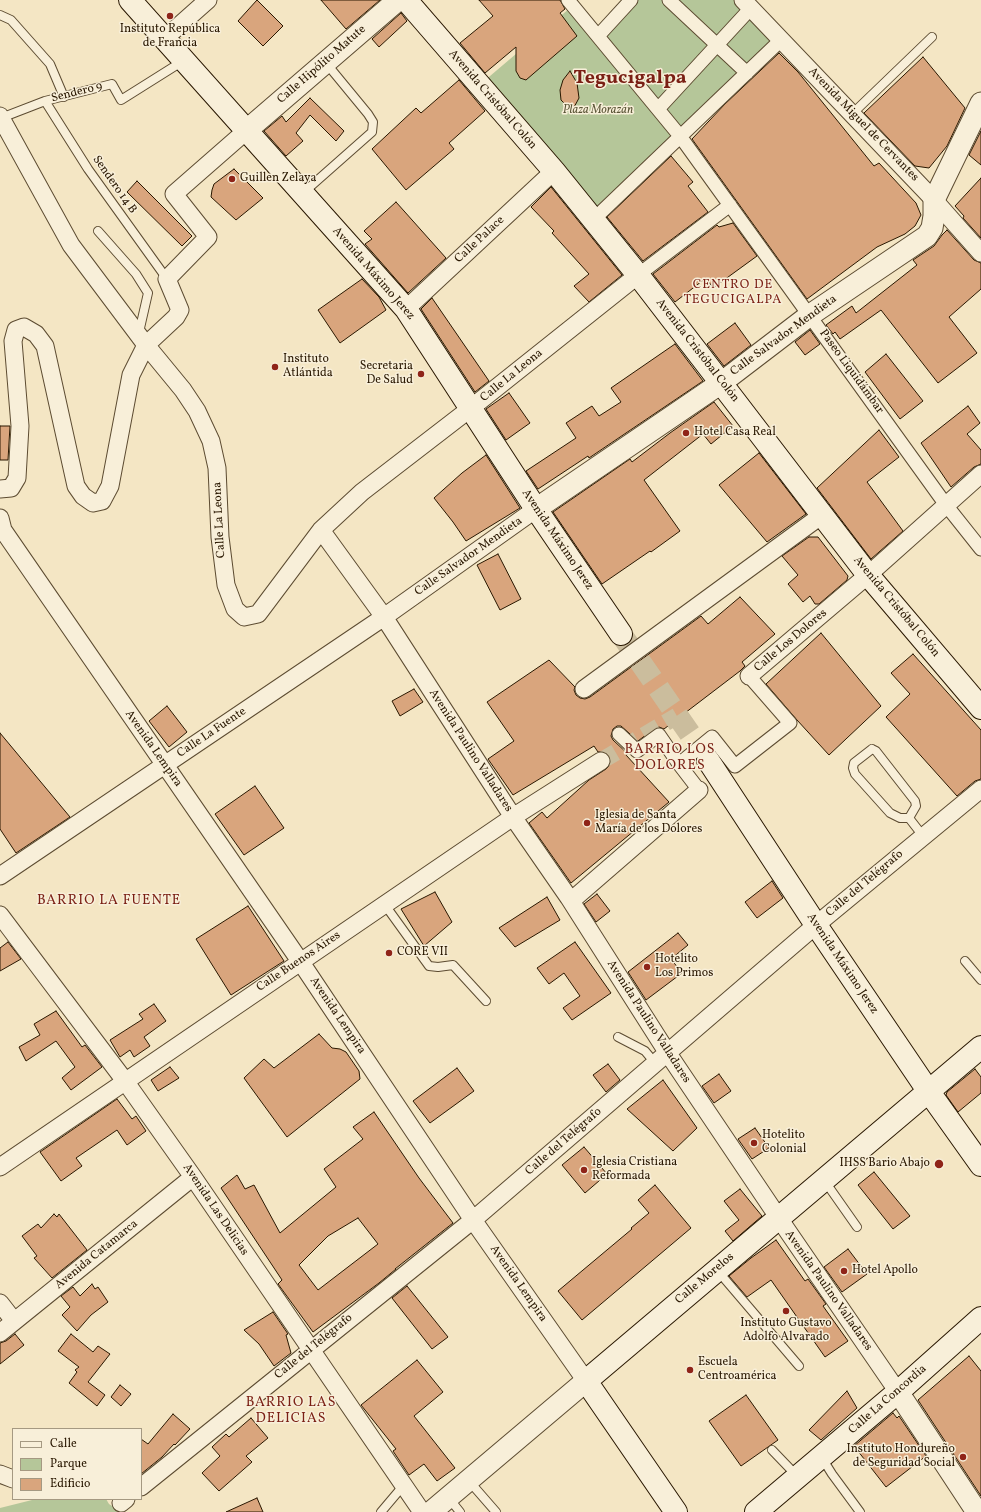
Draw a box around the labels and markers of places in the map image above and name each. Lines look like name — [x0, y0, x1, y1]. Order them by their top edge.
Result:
marker: Instituto República de Francia — [165, 11, 175, 21]
place label: Instituto República de Francia — [120, 23, 220, 51]
place label: Guillen Zelaya — [240, 172, 317, 186]
marker: Guillen Zelaya — [227, 174, 237, 184]
place label: Instituto Atlántida — [283, 353, 333, 381]
place label: Secretaria De Salud — [360, 360, 413, 388]
marker: Instituto Atlántida — [270, 362, 280, 372]
marker: Secretaria De Salud — [416, 369, 426, 379]
place label: Hotel Casa Real — [694, 426, 776, 440]
marker: Hotel Casa Real — [681, 428, 691, 438]
place label: Iglesia de Santa María de los Dolores — [595, 809, 702, 837]
marker: Iglesia de Santa María de los Dolores — [582, 818, 592, 828]
place label: CORE VII — [397, 946, 448, 960]
marker: CORE VII — [384, 948, 394, 958]
place label: Hotelito Los Primos — [655, 953, 713, 981]
marker: Hotelito Los Primos — [642, 962, 652, 972]
place label: Hotelito Colonial — [762, 1129, 806, 1157]
marker: Hotelito Colonial — [749, 1138, 759, 1148]
place label: Iglesia Cristiana Reformada — [592, 1156, 677, 1184]
place label: IHSS Bario Abajo — [839, 1157, 930, 1171]
marker: IHSS Bario Abajo — [933, 1158, 945, 1170]
marker: Iglesia Cristiana Reformada — [579, 1165, 589, 1175]
place label: Hotel Apollo — [852, 1264, 918, 1278]
marker: Hotel Apollo — [839, 1266, 849, 1276]
marker: Instituto Gustavo Adolfo Alvarado — [781, 1306, 791, 1316]
place label: Instituto Gustavo Adolfo Alvarado — [740, 1317, 832, 1345]
place label: Escuela Centroamérica — [698, 1356, 777, 1384]
marker: Escuela Centroamérica — [685, 1365, 695, 1375]
place label: Instituto Hondureño de Seguridad Social — [846, 1443, 955, 1471]
marker: Instituto Hondureño de Seguridad Social — [958, 1452, 968, 1462]

